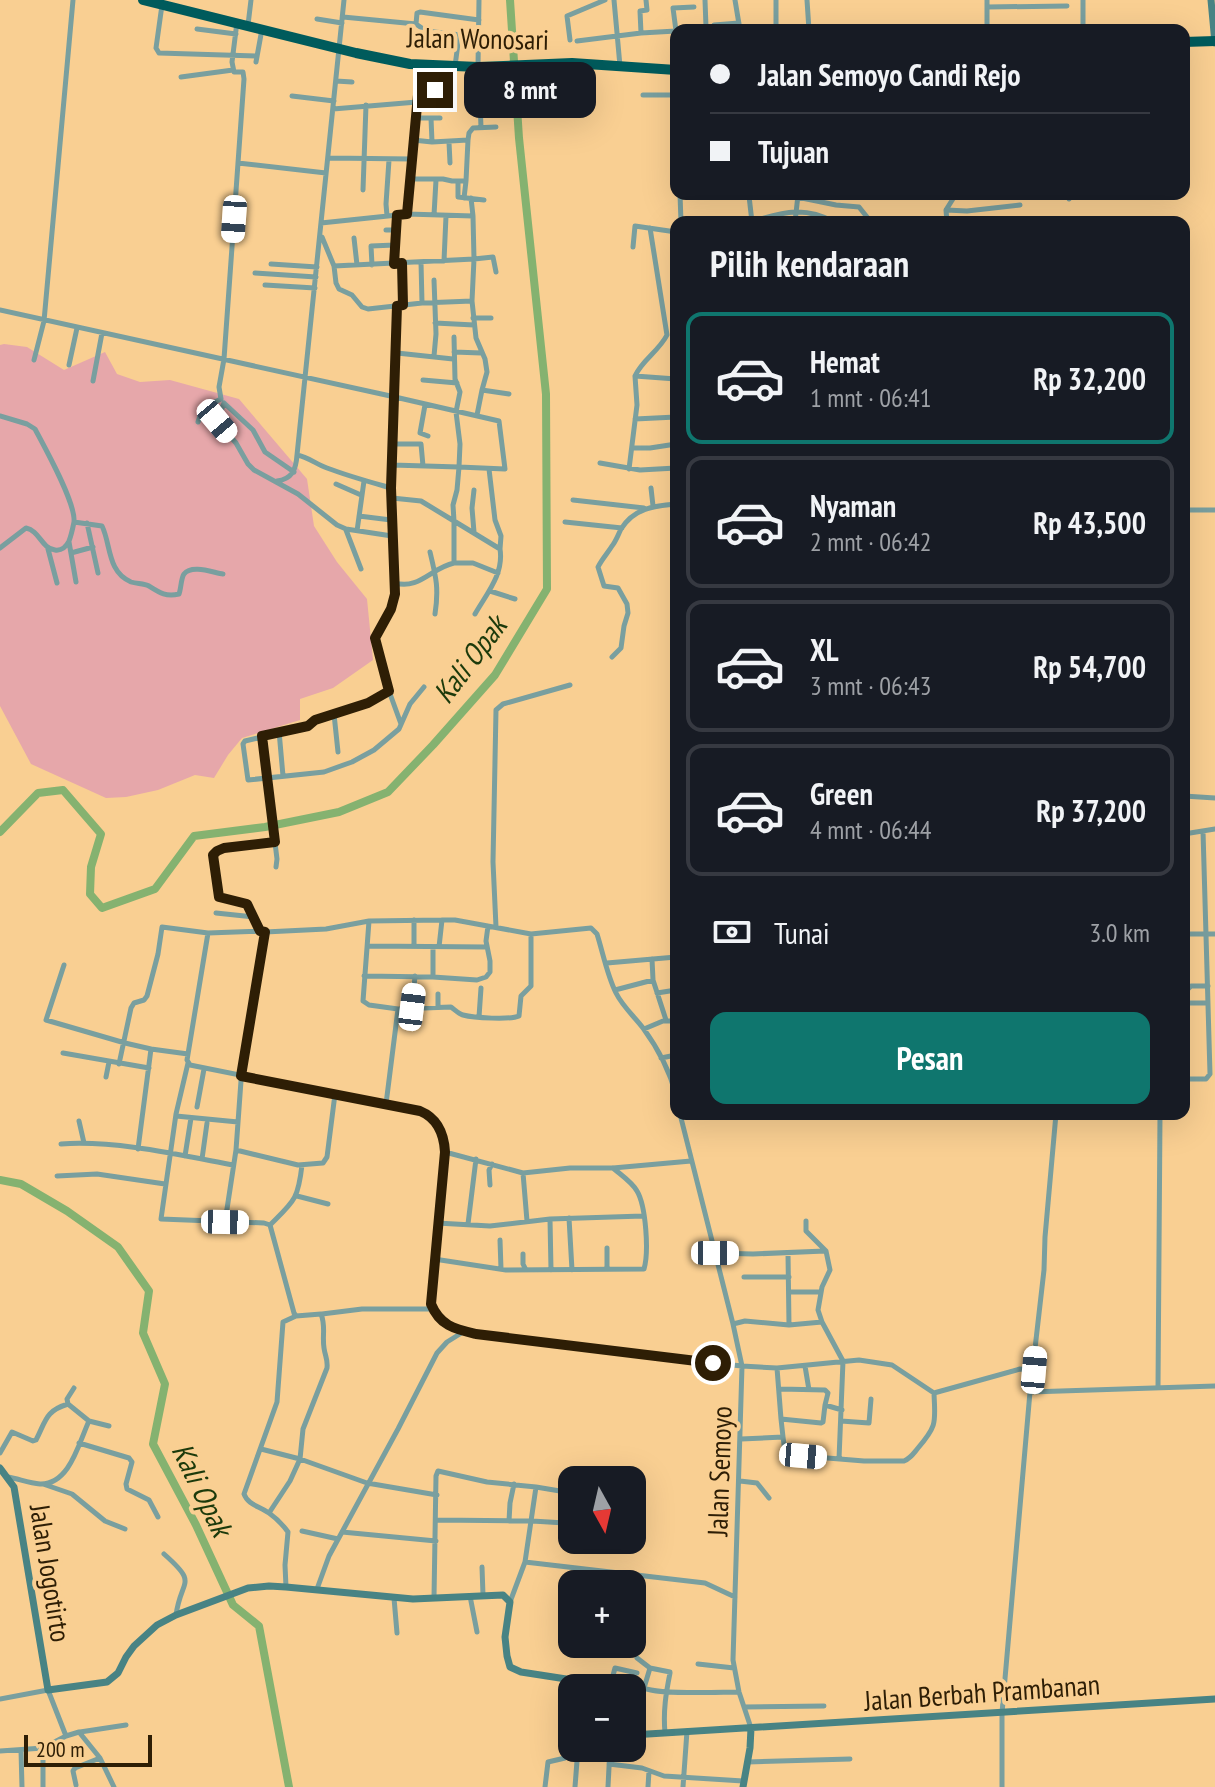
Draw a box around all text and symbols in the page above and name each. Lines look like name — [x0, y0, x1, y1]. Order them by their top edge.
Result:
street label: Jalan Wonosari — [406, 18, 549, 58]
text: Jalan Semoyo Candi Rejo — [758, 55, 1021, 94]
callout: 8 mnt — [463, 62, 595, 118]
route end — [417, 72, 453, 108]
text: 8 mnt — [503, 73, 557, 106]
text: Tujuan — [758, 132, 829, 171]
car — [220, 194, 248, 244]
text: Pilih kendaraan — [710, 240, 909, 287]
icon: car — [714, 342, 786, 414]
text: Hemat — [810, 342, 880, 381]
text: Rp 32,200 — [1033, 359, 1146, 398]
text: 1 mnt · 06:41 — [810, 381, 931, 414]
car — [192, 395, 242, 447]
icon: car — [714, 486, 786, 558]
text: Nyaman — [810, 486, 896, 525]
text: Rp 43,500 — [1033, 503, 1146, 542]
text: 2 mnt · 06:42 — [810, 525, 931, 558]
water label: Kali Opak — [424, 605, 516, 710]
icon: car — [714, 630, 786, 702]
text: XL — [810, 630, 839, 669]
text: Rp 54,700 — [1033, 647, 1146, 686]
text: 3 mnt · 06:43 — [810, 669, 931, 702]
icon: car — [714, 774, 786, 846]
text: Green — [810, 774, 873, 813]
text: Rp 37,200 — [1036, 791, 1146, 830]
text: 4 mnt · 06:44 — [810, 813, 931, 846]
icon: cash — [710, 910, 754, 954]
text: Tunai — [774, 913, 830, 952]
text: 3.0 km — [1089, 916, 1150, 949]
car — [397, 982, 427, 1032]
button: Pesan — [710, 1012, 1150, 1104]
car — [201, 1210, 249, 1234]
car — [691, 1241, 739, 1265]
route start — [695, 1345, 731, 1381]
car — [1020, 1345, 1048, 1395]
street label: Jalan Semoyo — [698, 1405, 740, 1538]
water label: Kali Opak — [164, 1436, 244, 1545]
car — [778, 1442, 828, 1470]
north arrow — [558, 1466, 646, 1554]
map controls — [558, 1466, 646, 1762]
street label: Jalan Jogotirto — [22, 1501, 80, 1644]
button: + — [558, 1570, 646, 1658]
street label: Jalan Berbah Prambanan — [862, 1665, 1101, 1719]
button: − — [558, 1674, 646, 1762]
scale bar — [24, 1731, 152, 1767]
text: 200 m — [36, 1735, 85, 1763]

